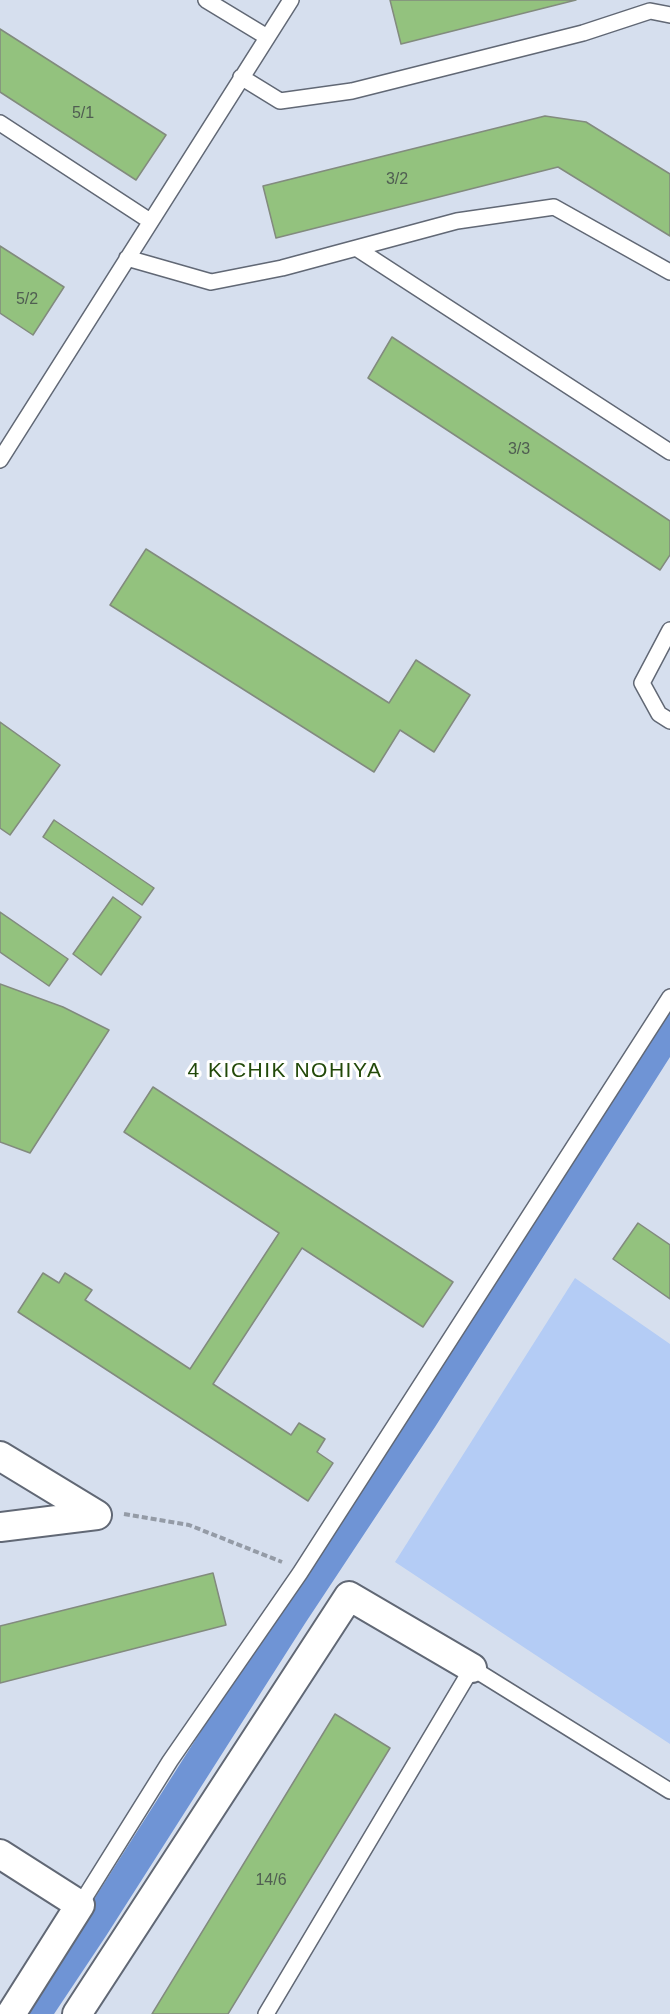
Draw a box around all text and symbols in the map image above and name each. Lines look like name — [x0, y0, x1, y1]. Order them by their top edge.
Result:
house number: 5/1 — [72, 104, 94, 124]
house number: 3/2 — [386, 170, 408, 190]
house number: 5/2 — [16, 290, 38, 310]
house number: 3/3 — [508, 440, 530, 460]
district label: 4 KICHIK NOHIYA — [188, 1058, 382, 1084]
house number: 14/6 — [255, 1871, 287, 1891]

